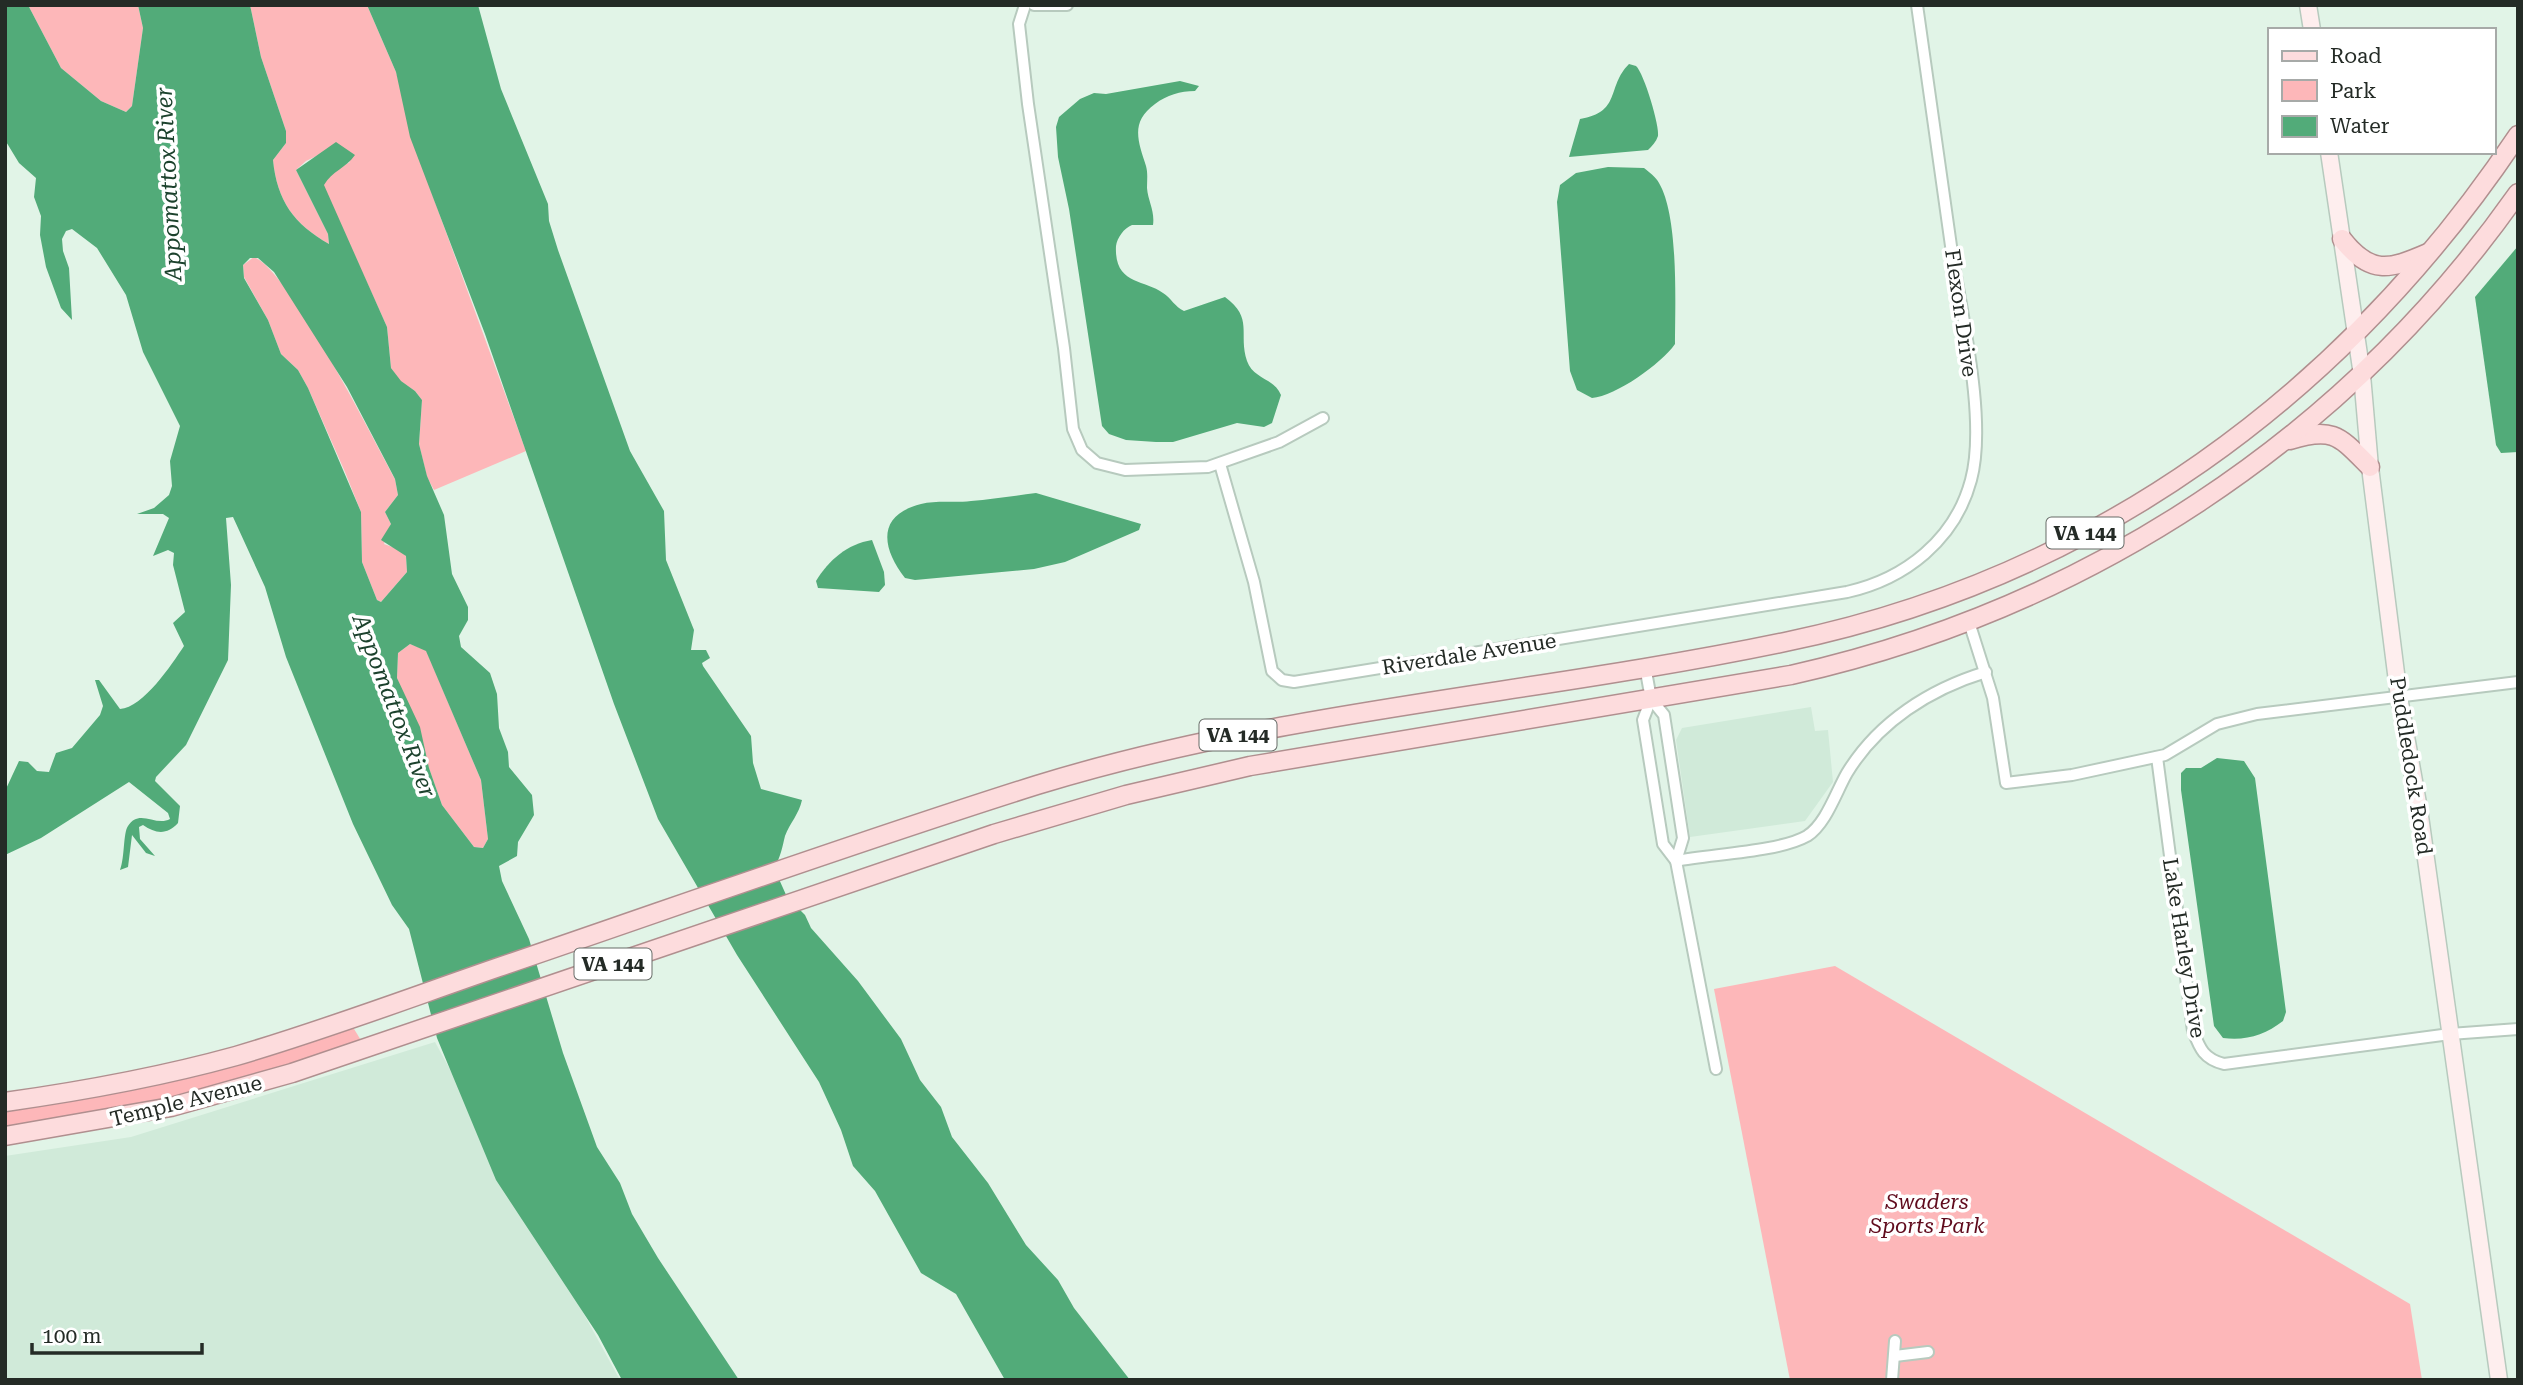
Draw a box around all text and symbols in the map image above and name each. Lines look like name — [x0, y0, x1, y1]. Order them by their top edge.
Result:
legend — [2268, 28, 2495, 154]
text: Road — [2330, 44, 2382, 68]
text: Park — [2330, 79, 2376, 103]
water label: Appomattox River — [150, 86, 188, 284]
text: Water — [2330, 114, 2390, 138]
street label: Flexon Drive — [1940, 248, 1982, 378]
road number: VA 144 — [2046, 518, 2124, 548]
water label: Appomattox River — [346, 609, 442, 802]
street label: Riverdale Avenue — [1380, 628, 1558, 680]
street label: Puddledock Road — [2385, 675, 2437, 857]
road number: VA 144 — [1200, 720, 1276, 750]
street label: Lake Harley Drive — [2158, 856, 2210, 1040]
road number: VA 144 — [574, 948, 652, 980]
street label: Temple Avenue — [108, 1071, 264, 1131]
park label: Swaders Sports Park — [1868, 1190, 1985, 1238]
scale bar — [32, 1312, 201, 1356]
text: 100 m — [42, 1324, 102, 1348]

